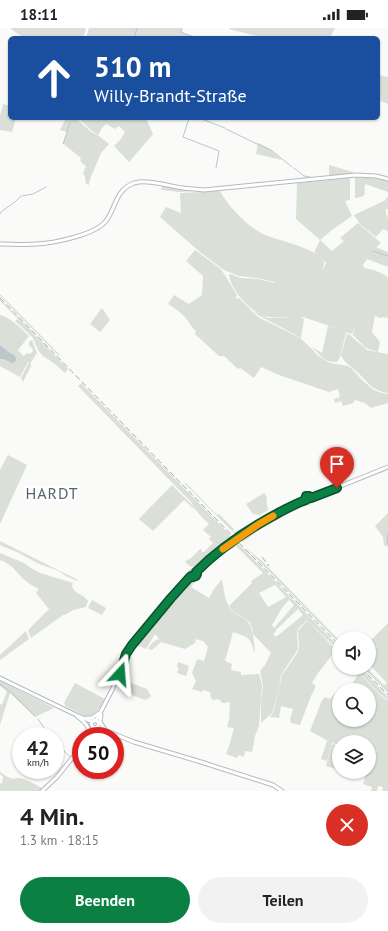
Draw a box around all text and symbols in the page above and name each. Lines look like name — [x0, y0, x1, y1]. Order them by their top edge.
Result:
text: 18:11 — [20, 5, 58, 24]
text: 510 m — [94, 48, 171, 85]
icon: ahead — [28, 52, 80, 104]
text: Willy-Brandt-Straße — [94, 84, 247, 107]
pin — [320, 447, 354, 488]
icon: arrive — [326, 453, 348, 475]
district label: HARDT — [25, 483, 79, 503]
map controls — [332, 631, 376, 779]
button: sound — [332, 631, 376, 675]
position arrow — [99, 653, 141, 695]
button: search — [332, 683, 376, 727]
speed limit sign: 50 — [72, 727, 124, 779]
text: 42 — [27, 735, 49, 761]
button: layers — [332, 735, 376, 779]
text: km/h — [27, 756, 49, 769]
text: 4 Min. — [20, 801, 84, 832]
button: close — [326, 804, 368, 846]
text: 1.3 km · 18:15 — [20, 832, 99, 849]
button: Beenden — [20, 877, 190, 923]
button: Teilen — [198, 877, 368, 923]

